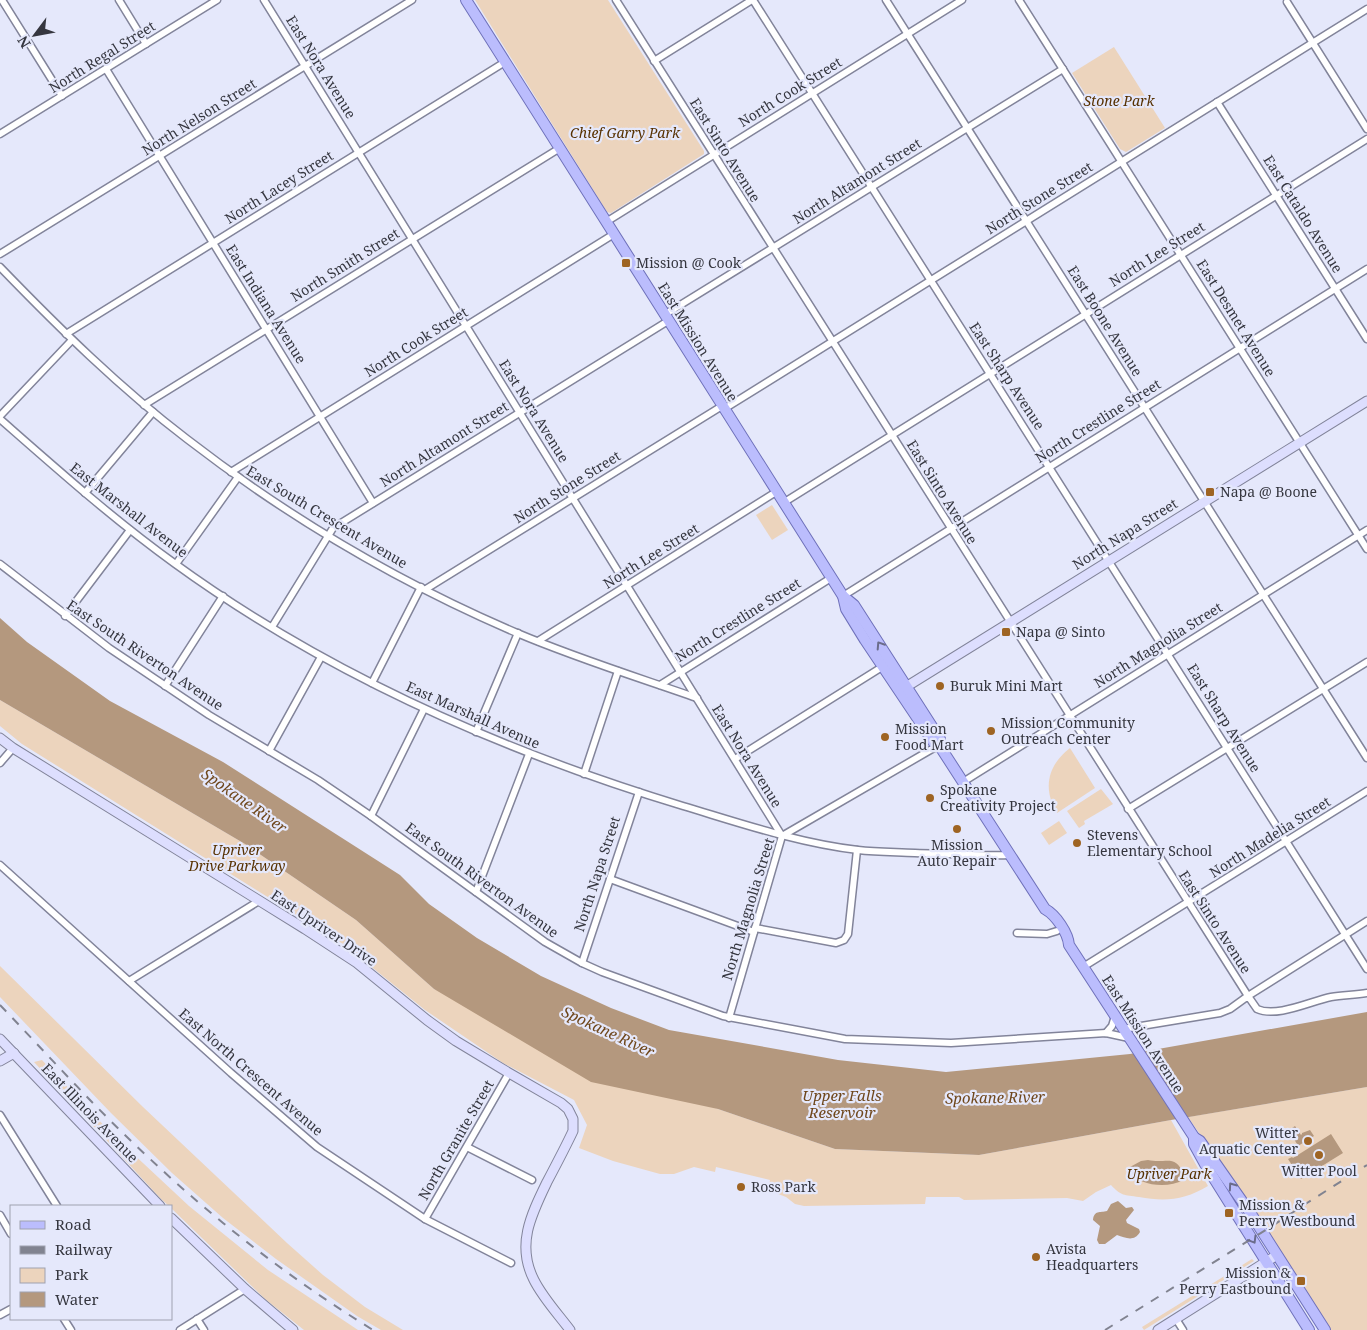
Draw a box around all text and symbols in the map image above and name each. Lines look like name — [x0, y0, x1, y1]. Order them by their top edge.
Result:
north arrow — [10, 10, 60, 60]
street label: East Nora Avenue — [282, 12, 361, 122]
street label: North Regal Street — [45, 16, 159, 97]
text: N — [13, 32, 35, 52]
street label: North Cook Street — [734, 52, 845, 131]
street label: North Nelson Street — [138, 74, 260, 159]
park label: Stone Park — [1083, 91, 1156, 110]
street label: East Sinto Avenue — [686, 94, 765, 205]
park label: Chief Garry Park — [570, 123, 681, 142]
street label: North Altamont Street — [789, 133, 924, 228]
street label: North Lacey Street — [221, 146, 337, 228]
street label: East Cataldo Avenue — [1259, 151, 1347, 276]
street label: North Stone Street — [982, 157, 1096, 238]
street label: North Lee Street — [1105, 217, 1208, 291]
street label: North Smith Street — [287, 223, 403, 306]
street label: East Indiana Avenue — [222, 241, 311, 367]
place label: Mission @ Cook — [636, 253, 742, 272]
street label: East Desmet Avenue — [1193, 256, 1280, 380]
marker: Mission @ Cook — [620, 257, 632, 269]
street label: East Boone Avenue — [1064, 262, 1147, 380]
street label: East Mission Avenue — [654, 279, 743, 405]
street label: North Cook Street — [360, 302, 471, 381]
street label: East Sharp Avenue — [965, 318, 1049, 433]
street label: East Nora Avenue — [495, 356, 574, 466]
street label: North Crestline Street — [1031, 374, 1164, 467]
street label: North Altamont Street — [376, 396, 511, 491]
street label: East Sinto Avenue — [903, 436, 982, 547]
street label: North Stone Street — [510, 446, 624, 527]
street label: East Marshall Avenue — [67, 458, 192, 562]
street label: East South Crescent Avenue — [243, 461, 411, 572]
place label: Napa @ Boone — [1220, 482, 1317, 501]
marker: Napa @ Boone — [1204, 486, 1216, 498]
street label: North Napa Street — [1069, 494, 1181, 574]
street label: North Lee Street — [599, 519, 702, 593]
street label: North Crestline Street — [671, 573, 804, 666]
street label: East South Riverton Avenue — [63, 595, 227, 714]
street label: North Magnolia Street — [1090, 597, 1226, 692]
place label: Napa @ Sinto — [1016, 622, 1105, 641]
marker: Napa @ Sinto — [1000, 626, 1012, 638]
one-way arrow — [877, 641, 886, 651]
street label: East Sharp Avenue — [1183, 660, 1266, 776]
street label: East Marshall Avenue — [403, 676, 543, 753]
place label: Buruk Mini Mart — [950, 676, 1063, 695]
marker: Buruk Mini Mart — [934, 680, 946, 692]
street label: East Nora Avenue — [708, 701, 787, 811]
place label: Mission Community Outreach Center — [1001, 713, 1135, 748]
place label: Mission Food Mart — [895, 719, 964, 754]
marker: Mission Community Outreach Center — [985, 725, 997, 737]
marker: Mission Food Mart — [879, 731, 891, 743]
water label: Spokane River — [198, 763, 292, 838]
place label: Spokane Creativity Project — [940, 780, 1056, 815]
marker: Spokane Creativity Project — [924, 792, 936, 804]
street label: North Madelia Street — [1206, 792, 1334, 882]
street label: North Napa Street — [569, 814, 624, 934]
street label: East South Riverton Avenue — [402, 818, 563, 942]
marker: Mission Auto Repair — [951, 823, 963, 835]
place label: Stevens Elementary School — [1087, 825, 1213, 860]
street label: North Magnolia Street — [717, 835, 778, 982]
place label: Mission Auto Repair — [917, 835, 997, 870]
marker: Stevens Elementary School — [1071, 837, 1083, 849]
park label: Upriver Drive Parkway — [187, 840, 286, 875]
street label: East Sinto Avenue — [1175, 867, 1256, 977]
street label: East Upriver Drive — [268, 885, 381, 970]
street label: East Mission Avenue — [1098, 971, 1189, 1096]
water label: Spokane River — [559, 1001, 659, 1062]
street label: East North Crescent Avenue — [175, 1004, 327, 1140]
street label: East Illinois Avenue — [38, 1059, 143, 1167]
street label: North Granite Street — [413, 1076, 498, 1203]
water label: Upper Falls Reservoir — [802, 1085, 882, 1122]
water label: Spokane River — [945, 1086, 1046, 1108]
place label: Witter Aquatic Center — [1199, 1123, 1298, 1158]
marker: Witter Aquatic Center — [1302, 1135, 1314, 1147]
marker: Witter Pool — [1313, 1149, 1325, 1161]
place label: Witter Pool — [1281, 1161, 1357, 1180]
park label: Upriver Park — [1126, 1164, 1213, 1183]
place label: Ross Park — [751, 1177, 816, 1196]
marker: Ross Park — [735, 1181, 747, 1193]
one-way arrow — [1229, 1182, 1238, 1192]
place label: Mission & Perry Westbound — [1239, 1195, 1356, 1230]
legend — [10, 1205, 172, 1320]
marker: Mission & Perry Westbound — [1223, 1207, 1235, 1219]
text: Road — [55, 1214, 91, 1234]
one-way arrow — [1246, 1234, 1256, 1243]
text: Railway — [55, 1239, 113, 1259]
place label: Avista Headquarters — [1046, 1239, 1138, 1274]
marker: Avista Headquarters — [1030, 1251, 1042, 1263]
place label: Mission & Perry Eastbound — [1179, 1263, 1292, 1298]
text: Park — [55, 1264, 89, 1284]
marker: Mission & Perry Eastbound — [1295, 1275, 1307, 1287]
text: Water — [55, 1289, 98, 1309]

